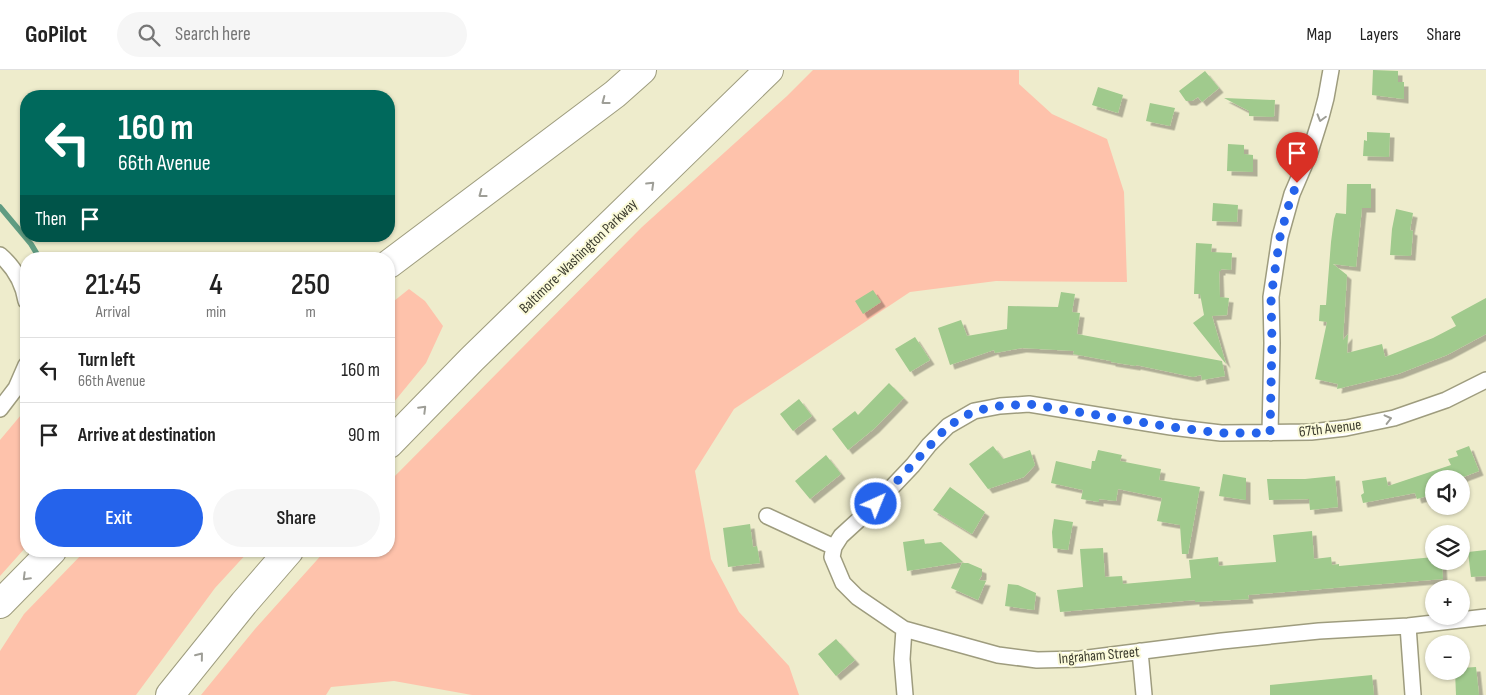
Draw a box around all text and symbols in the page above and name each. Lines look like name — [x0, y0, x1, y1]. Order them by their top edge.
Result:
search box — [117, 12, 467, 57]
text: GoPilot — [25, 20, 87, 49]
icon: search — [135, 21, 163, 49]
text: Search here — [175, 23, 251, 46]
text: Map — [1307, 24, 1332, 45]
text: Layers — [1360, 24, 1399, 45]
text: Share — [1427, 24, 1461, 45]
one-way arrow — [602, 96, 611, 104]
text: 160 m — [118, 107, 194, 150]
icon: left — [35, 110, 100, 175]
one-way arrow — [1316, 113, 1326, 121]
pin — [1276, 132, 1318, 183]
icon: arrive — [1283, 139, 1311, 167]
text: 66th Avenue — [118, 150, 211, 177]
one-way arrow — [646, 182, 655, 191]
one-way arrow — [479, 189, 488, 197]
street label: Baltimore-Washington Parkway — [515, 195, 642, 318]
icon: arrive — [76, 205, 104, 233]
text: Then — [35, 208, 66, 231]
text: 21:45 — [85, 267, 141, 303]
text: 4 — [209, 267, 223, 303]
text: 250 — [291, 267, 330, 303]
text: Arrival — [96, 303, 130, 322]
text: min — [206, 303, 226, 322]
text: m — [305, 303, 316, 322]
text: Turn left — [78, 349, 135, 372]
icon: left — [35, 356, 63, 384]
text: 160 m — [341, 359, 380, 382]
text: 66th Avenue — [78, 372, 145, 391]
one-way arrow — [417, 406, 426, 415]
one-way arrow — [1383, 414, 1392, 425]
street label: 67th Avenue — [1298, 415, 1362, 442]
icon: arrive — [35, 421, 63, 449]
text: Arrive at destination — [78, 424, 216, 447]
text: 90 m — [348, 424, 380, 447]
map controls — [1425, 470, 1470, 680]
button: sound — [1425, 470, 1470, 515]
position arrow — [849, 477, 901, 529]
button: Exit — [35, 489, 203, 547]
button: Share — [213, 489, 380, 547]
button: layers — [1425, 525, 1470, 570]
one-way arrow — [23, 572, 32, 581]
button: + — [1425, 580, 1470, 625]
button: − — [1425, 635, 1470, 680]
street label: Ingraham Street — [1058, 642, 1141, 668]
one-way arrow — [194, 653, 203, 662]

